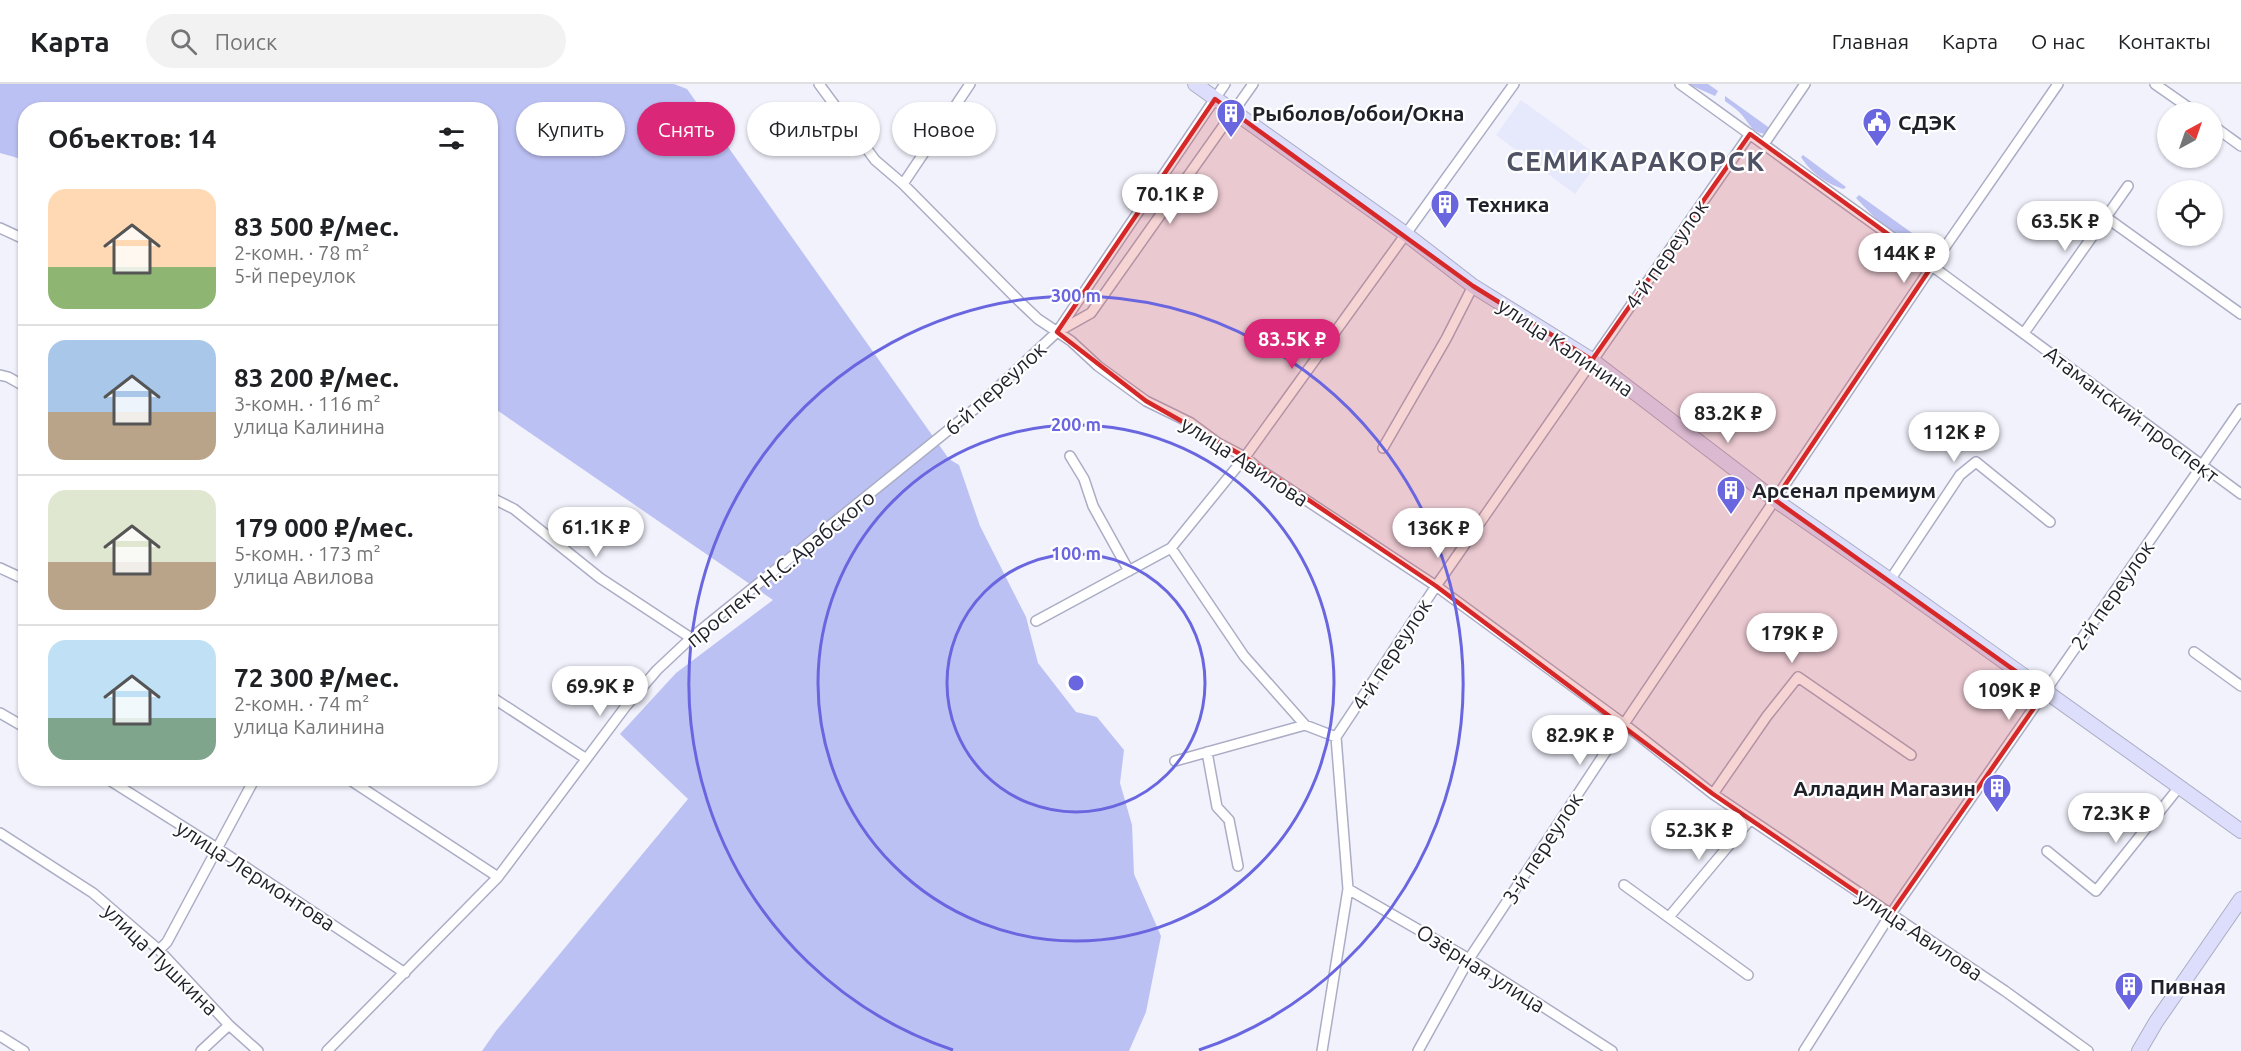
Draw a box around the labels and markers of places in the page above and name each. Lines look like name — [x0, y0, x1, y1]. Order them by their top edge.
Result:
building icon: Рыболов/обои/Окна — [1215, 97, 1247, 139]
place label: Рыболов/обои/Окна — [1252, 101, 1464, 125]
public building icon: СДЭК — [1861, 106, 1893, 148]
place label: СДЭК — [1898, 110, 1956, 134]
pin: 70.1K ₽ — [1115, 174, 1225, 225]
building icon: Техника — [1429, 188, 1461, 230]
place label: Техника — [1466, 192, 1549, 216]
pin: 63.5K ₽ — [2010, 201, 2120, 252]
pin: 144K ₽ — [1855, 233, 1953, 284]
pin: 83.5K ₽ — [1237, 319, 1347, 370]
pin: 83.2K ₽ — [1673, 393, 1783, 444]
pin: 112K ₽ — [1905, 412, 2003, 463]
building icon: Арсенал премиум — [1715, 474, 1747, 516]
place label: Арсенал премиум — [1752, 478, 1936, 502]
pin: 61.1K ₽ — [541, 507, 651, 558]
pin: 136K ₽ — [1389, 508, 1487, 559]
pin: 179K ₽ — [1743, 613, 1841, 664]
pin: 69.9K ₽ — [545, 666, 655, 717]
pin: 109K ₽ — [1960, 670, 2058, 721]
centre of rings — [1066, 673, 1086, 693]
pin: 82.9K ₽ — [1525, 715, 1635, 766]
building icon: Алладин Магазин — [1981, 772, 2013, 814]
place label: Алладин Магазин — [1793, 776, 1976, 800]
pin: 72.3K ₽ — [2061, 793, 2171, 844]
pin: 52.3K ₽ — [1644, 810, 1754, 861]
building icon: Пивная — [2113, 970, 2145, 1012]
place label: Пивная — [2150, 974, 2226, 998]

